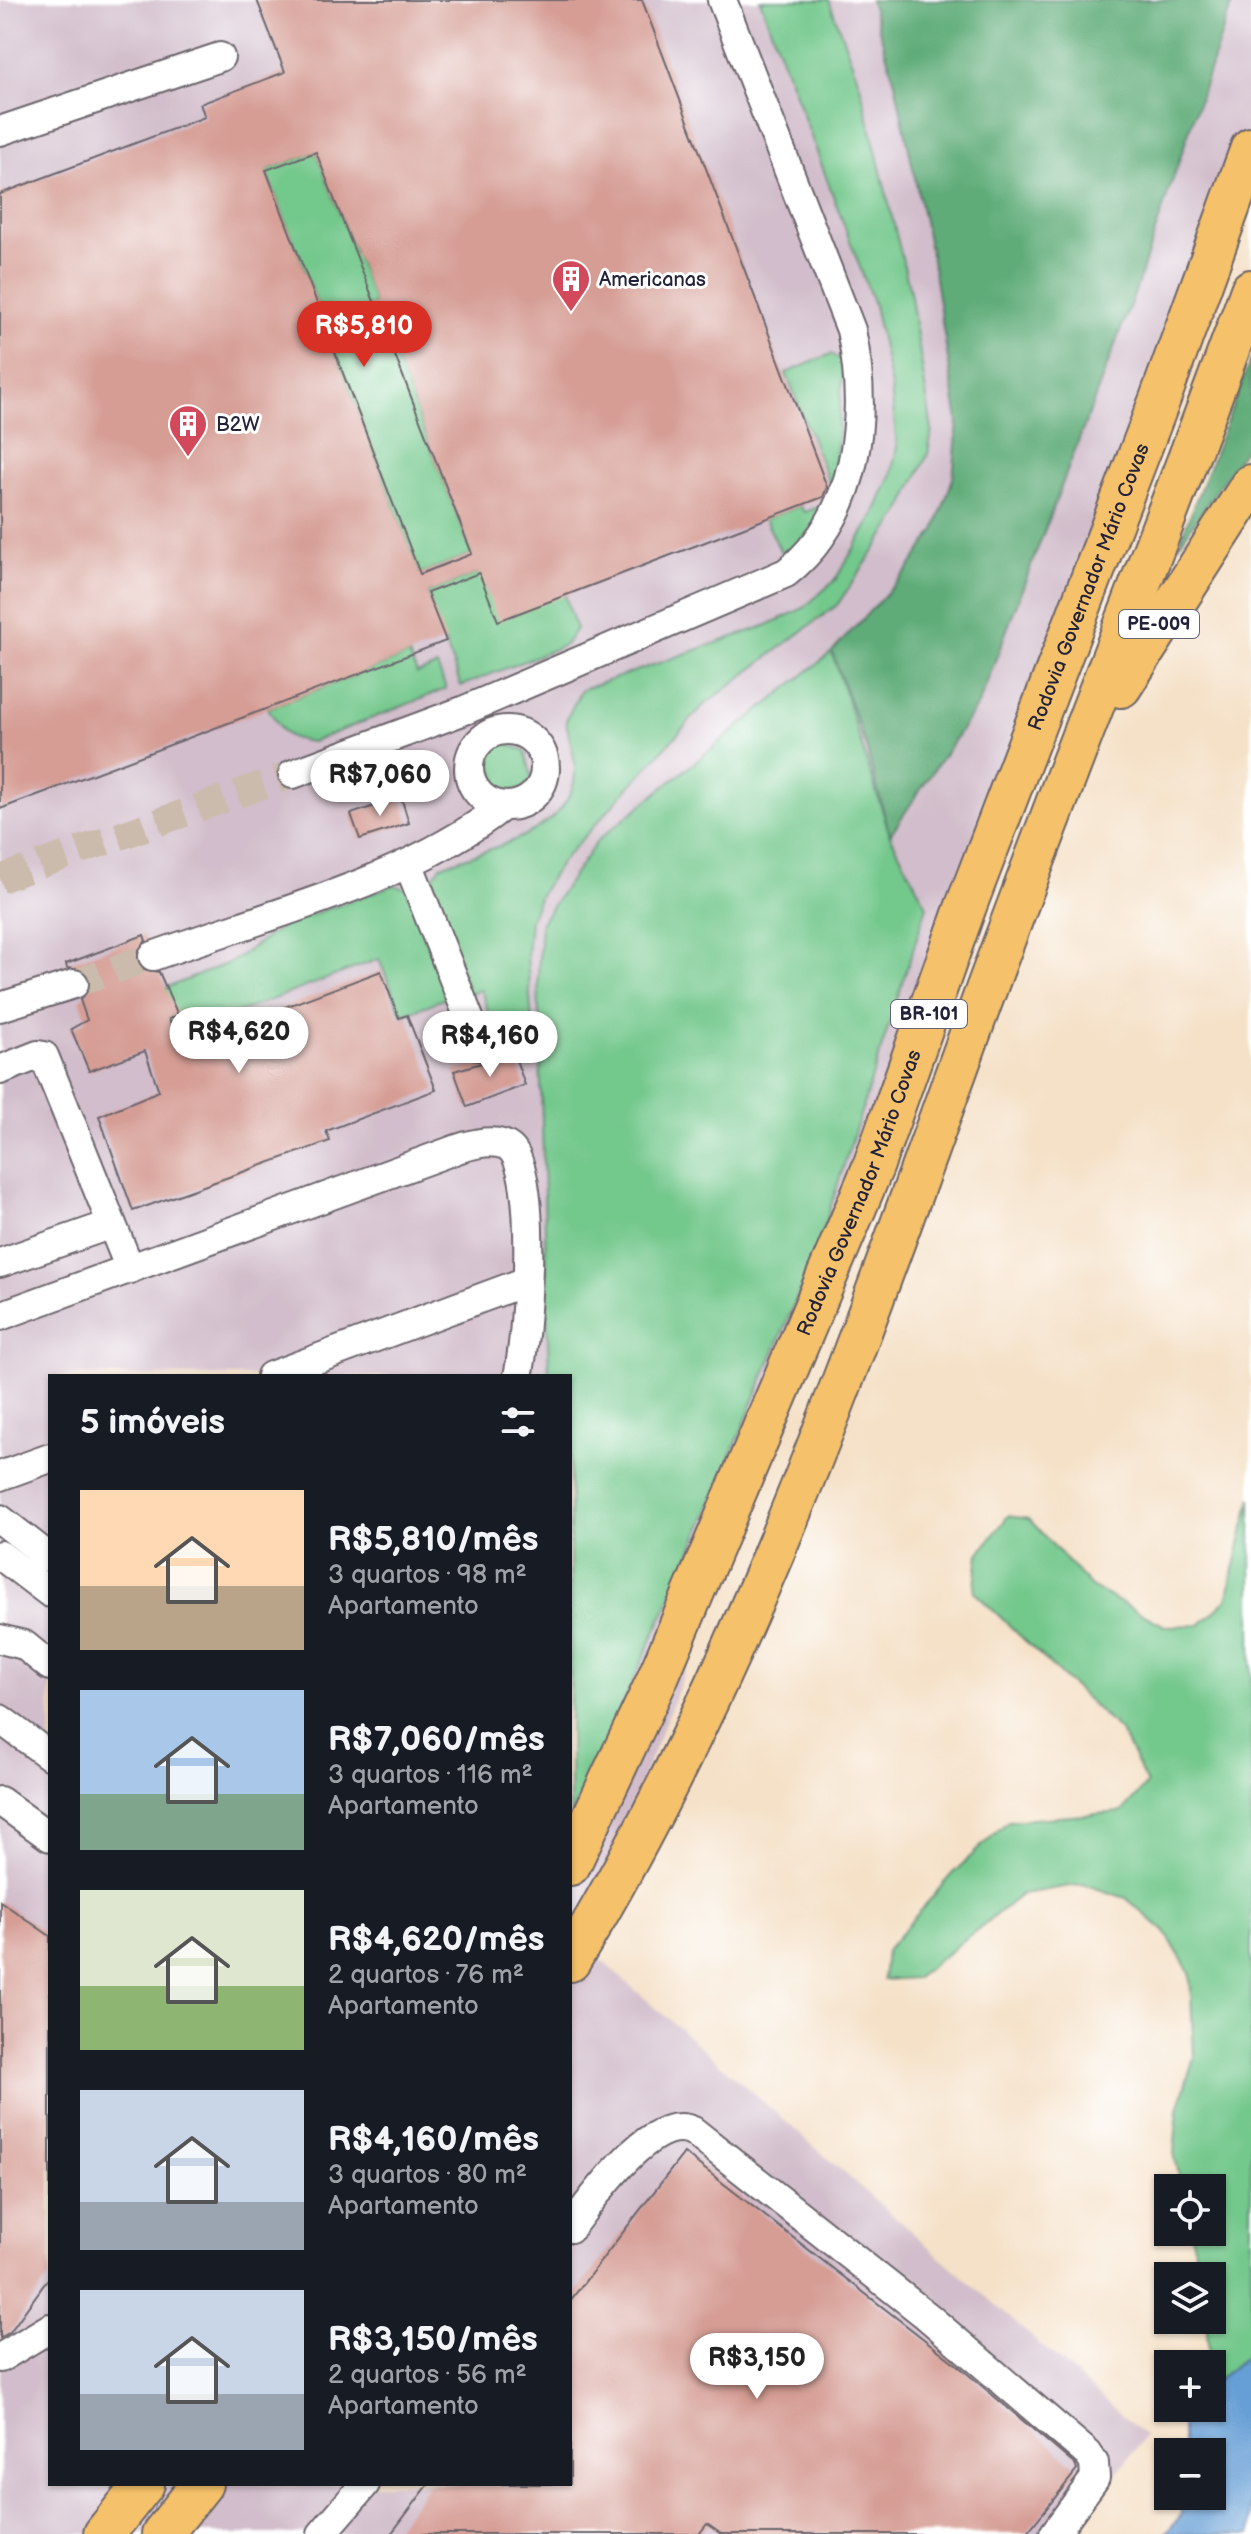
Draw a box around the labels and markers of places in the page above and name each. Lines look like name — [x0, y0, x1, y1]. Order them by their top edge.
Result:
building icon: Americanas — [550, 258, 592, 313]
place label: Americanas — [599, 268, 706, 292]
pin: R$5,810 — [290, 301, 438, 369]
building icon: B2W — [167, 403, 209, 458]
place label: B2W — [216, 413, 260, 437]
pin: R$7,060 — [306, 750, 454, 818]
pin: R$4,620 — [165, 1007, 313, 1075]
pin: R$4,160 — [416, 1011, 564, 1079]
pin: R$3,150 — [683, 2333, 831, 2401]

